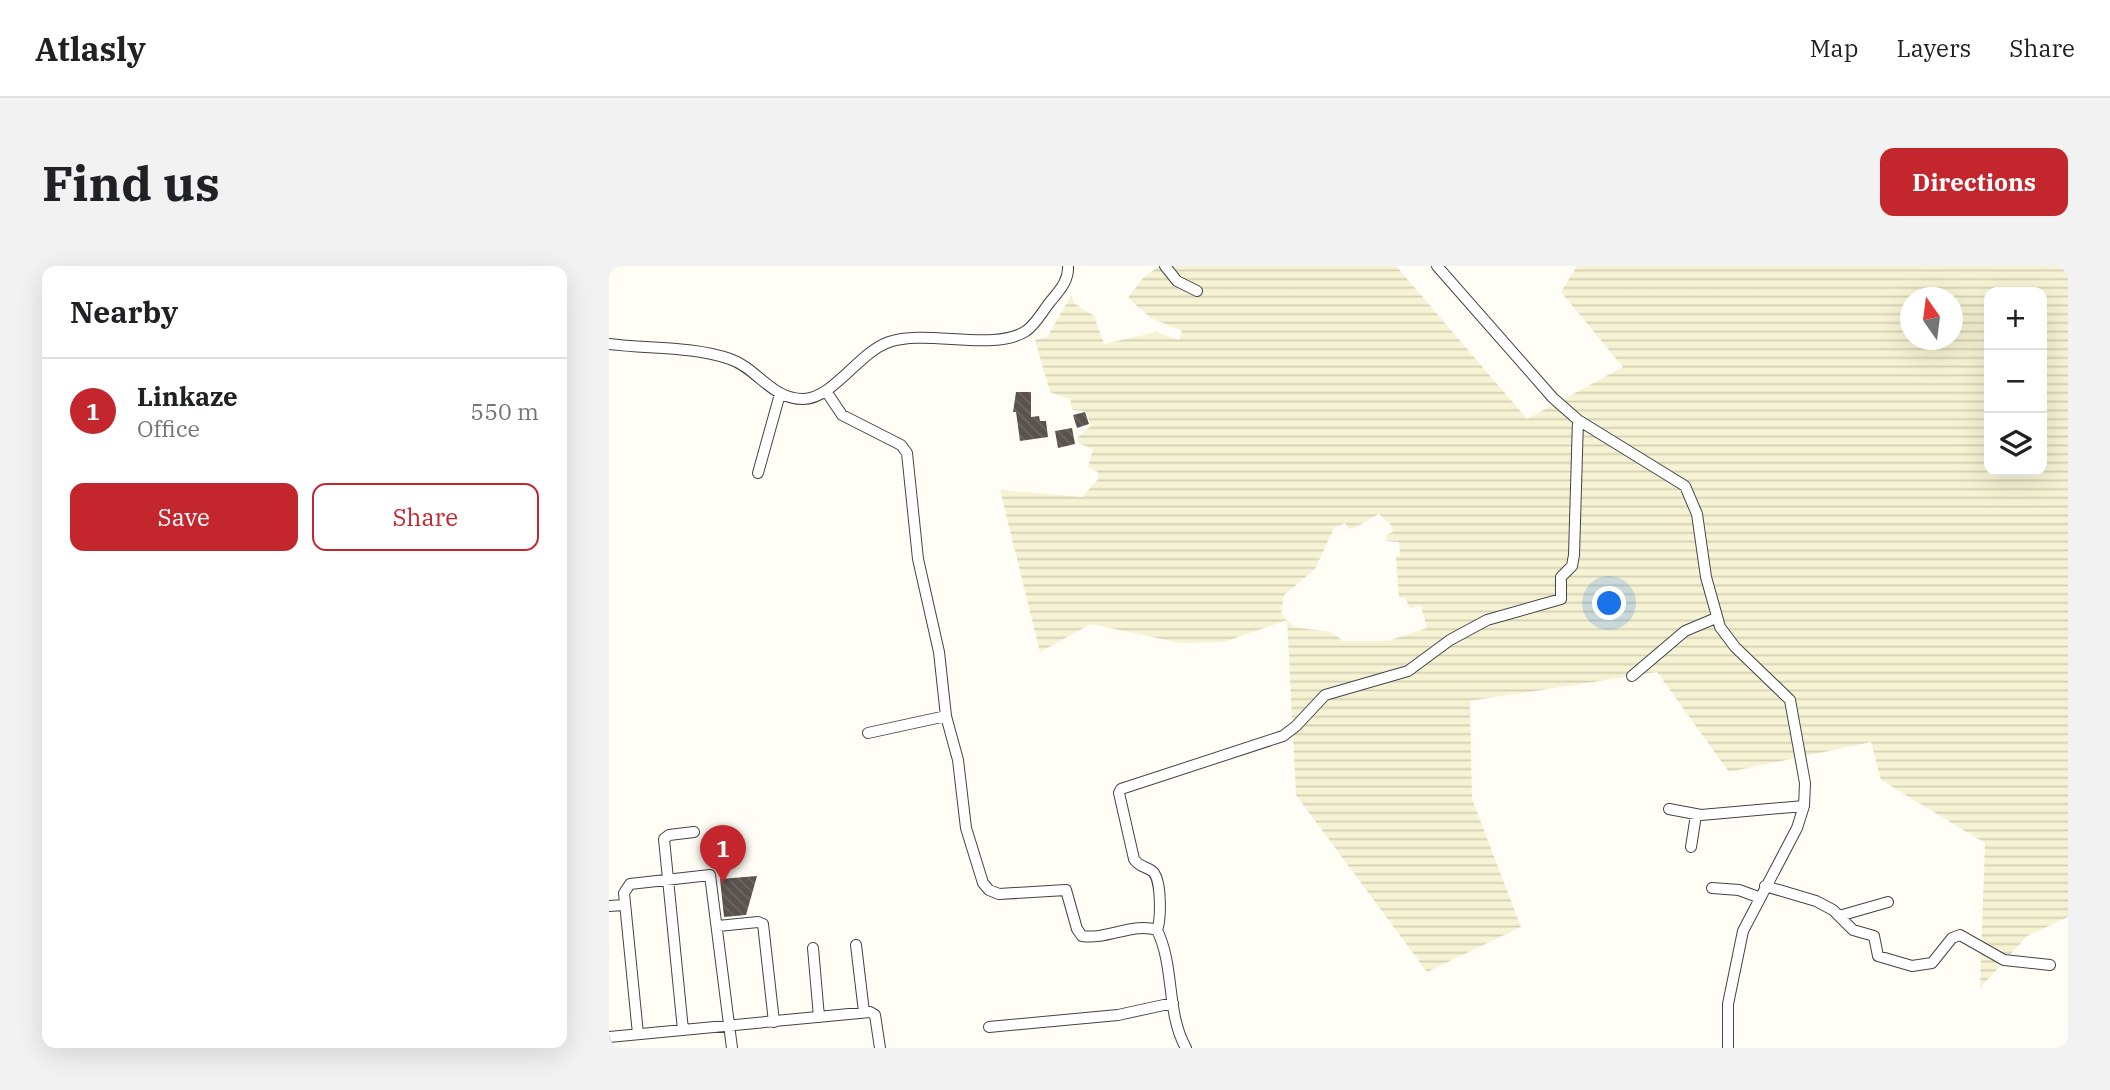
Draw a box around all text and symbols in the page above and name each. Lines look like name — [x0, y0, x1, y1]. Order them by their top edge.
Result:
text: Atlasly — [35, 27, 146, 70]
text: Map — [1810, 32, 1858, 64]
text: Layers — [1896, 32, 1971, 64]
text: Share — [2009, 32, 2075, 64]
button: Directions — [1880, 148, 2068, 216]
text: Find us — [42, 151, 220, 214]
north arrow — [1900, 287, 1963, 350]
map controls — [1984, 287, 2047, 476]
button: + — [1984, 287, 2047, 350]
text: Nearby — [70, 292, 178, 331]
button: − — [1984, 350, 2047, 413]
text: Linkaze — [137, 379, 238, 413]
text: 1 — [86, 396, 100, 426]
text: 550 m — [470, 396, 539, 426]
text: Office — [137, 413, 200, 443]
button: layers — [1984, 413, 2047, 476]
button: Save — [70, 483, 298, 551]
button: Share — [312, 483, 539, 551]
your location — [1592, 586, 1626, 620]
pin: 1 — [700, 825, 746, 883]

